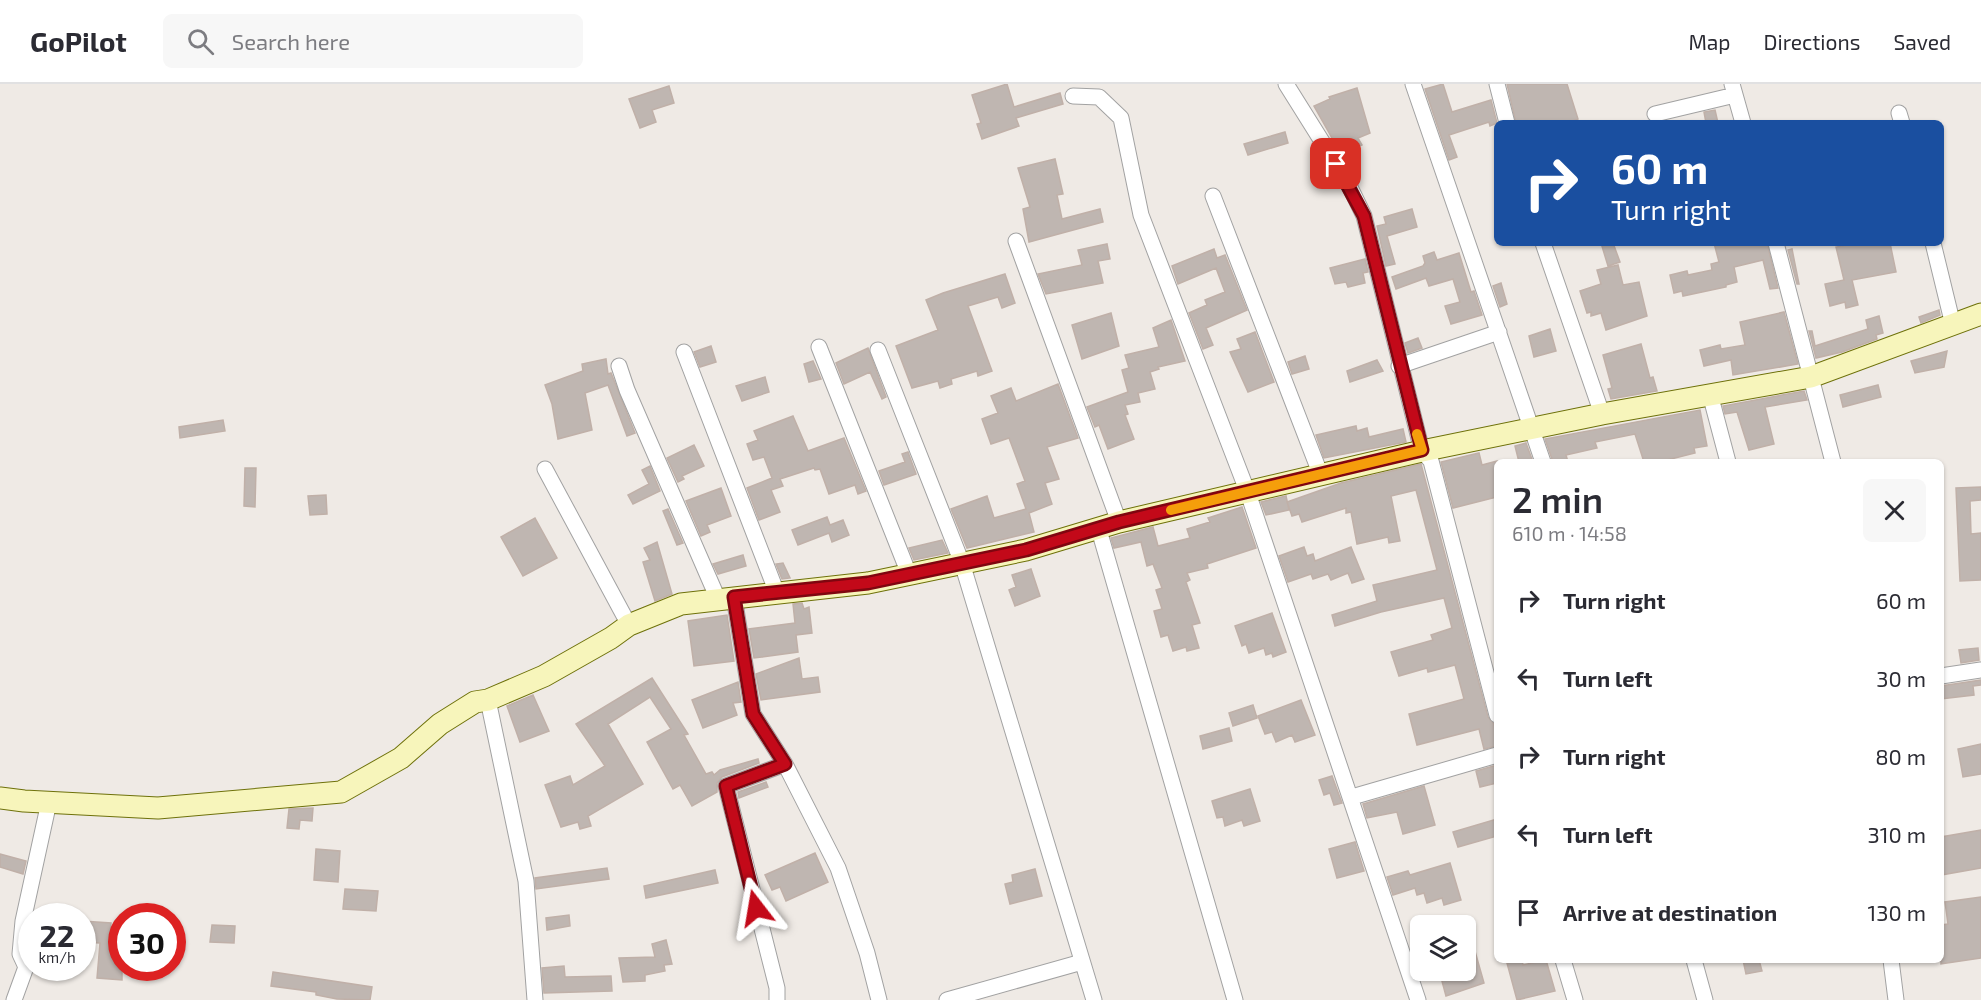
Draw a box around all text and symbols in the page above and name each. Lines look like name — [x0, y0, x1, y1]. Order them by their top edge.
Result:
search box — [163, 14, 583, 68]
text: GoPilot — [30, 24, 127, 58]
icon: search — [184, 25, 217, 58]
text: Search here — [232, 28, 350, 54]
text: Map — [1688, 29, 1731, 54]
text: Directions — [1764, 29, 1860, 54]
text: Saved — [1893, 29, 1951, 54]
pin — [1310, 138, 1361, 189]
text: 60 m — [1611, 142, 1708, 192]
icon: right — [1512, 144, 1590, 222]
icon: arrive — [1319, 147, 1352, 180]
text: Turn right — [1611, 193, 1731, 225]
text: 2 min — [1512, 477, 1603, 520]
button: close — [1863, 479, 1926, 542]
text: 610 m · 14:58 — [1512, 521, 1627, 545]
icon: right — [1512, 584, 1545, 617]
text: Turn right — [1563, 587, 1665, 613]
text: 60 m — [1876, 587, 1926, 613]
icon: left — [1512, 662, 1545, 695]
text: Turn left — [1563, 665, 1652, 691]
text: 30 m — [1876, 665, 1926, 691]
icon: right — [1512, 740, 1545, 773]
text: Turn right — [1563, 743, 1665, 769]
text: 80 m — [1875, 743, 1926, 769]
icon: left — [1512, 818, 1545, 851]
text: Turn left — [1563, 821, 1652, 847]
text: 310 m — [1868, 821, 1926, 847]
position arrow — [724, 876, 788, 940]
icon: arrive — [1512, 896, 1545, 929]
text: Arrive at destination — [1563, 899, 1777, 925]
text: 130 m — [1868, 899, 1926, 925]
speed limit sign: 30 — [108, 903, 186, 981]
map controls — [1410, 915, 1476, 981]
button: layers — [1410, 915, 1476, 981]
text: 22 — [40, 917, 74, 953]
text: km/h — [38, 948, 76, 966]

